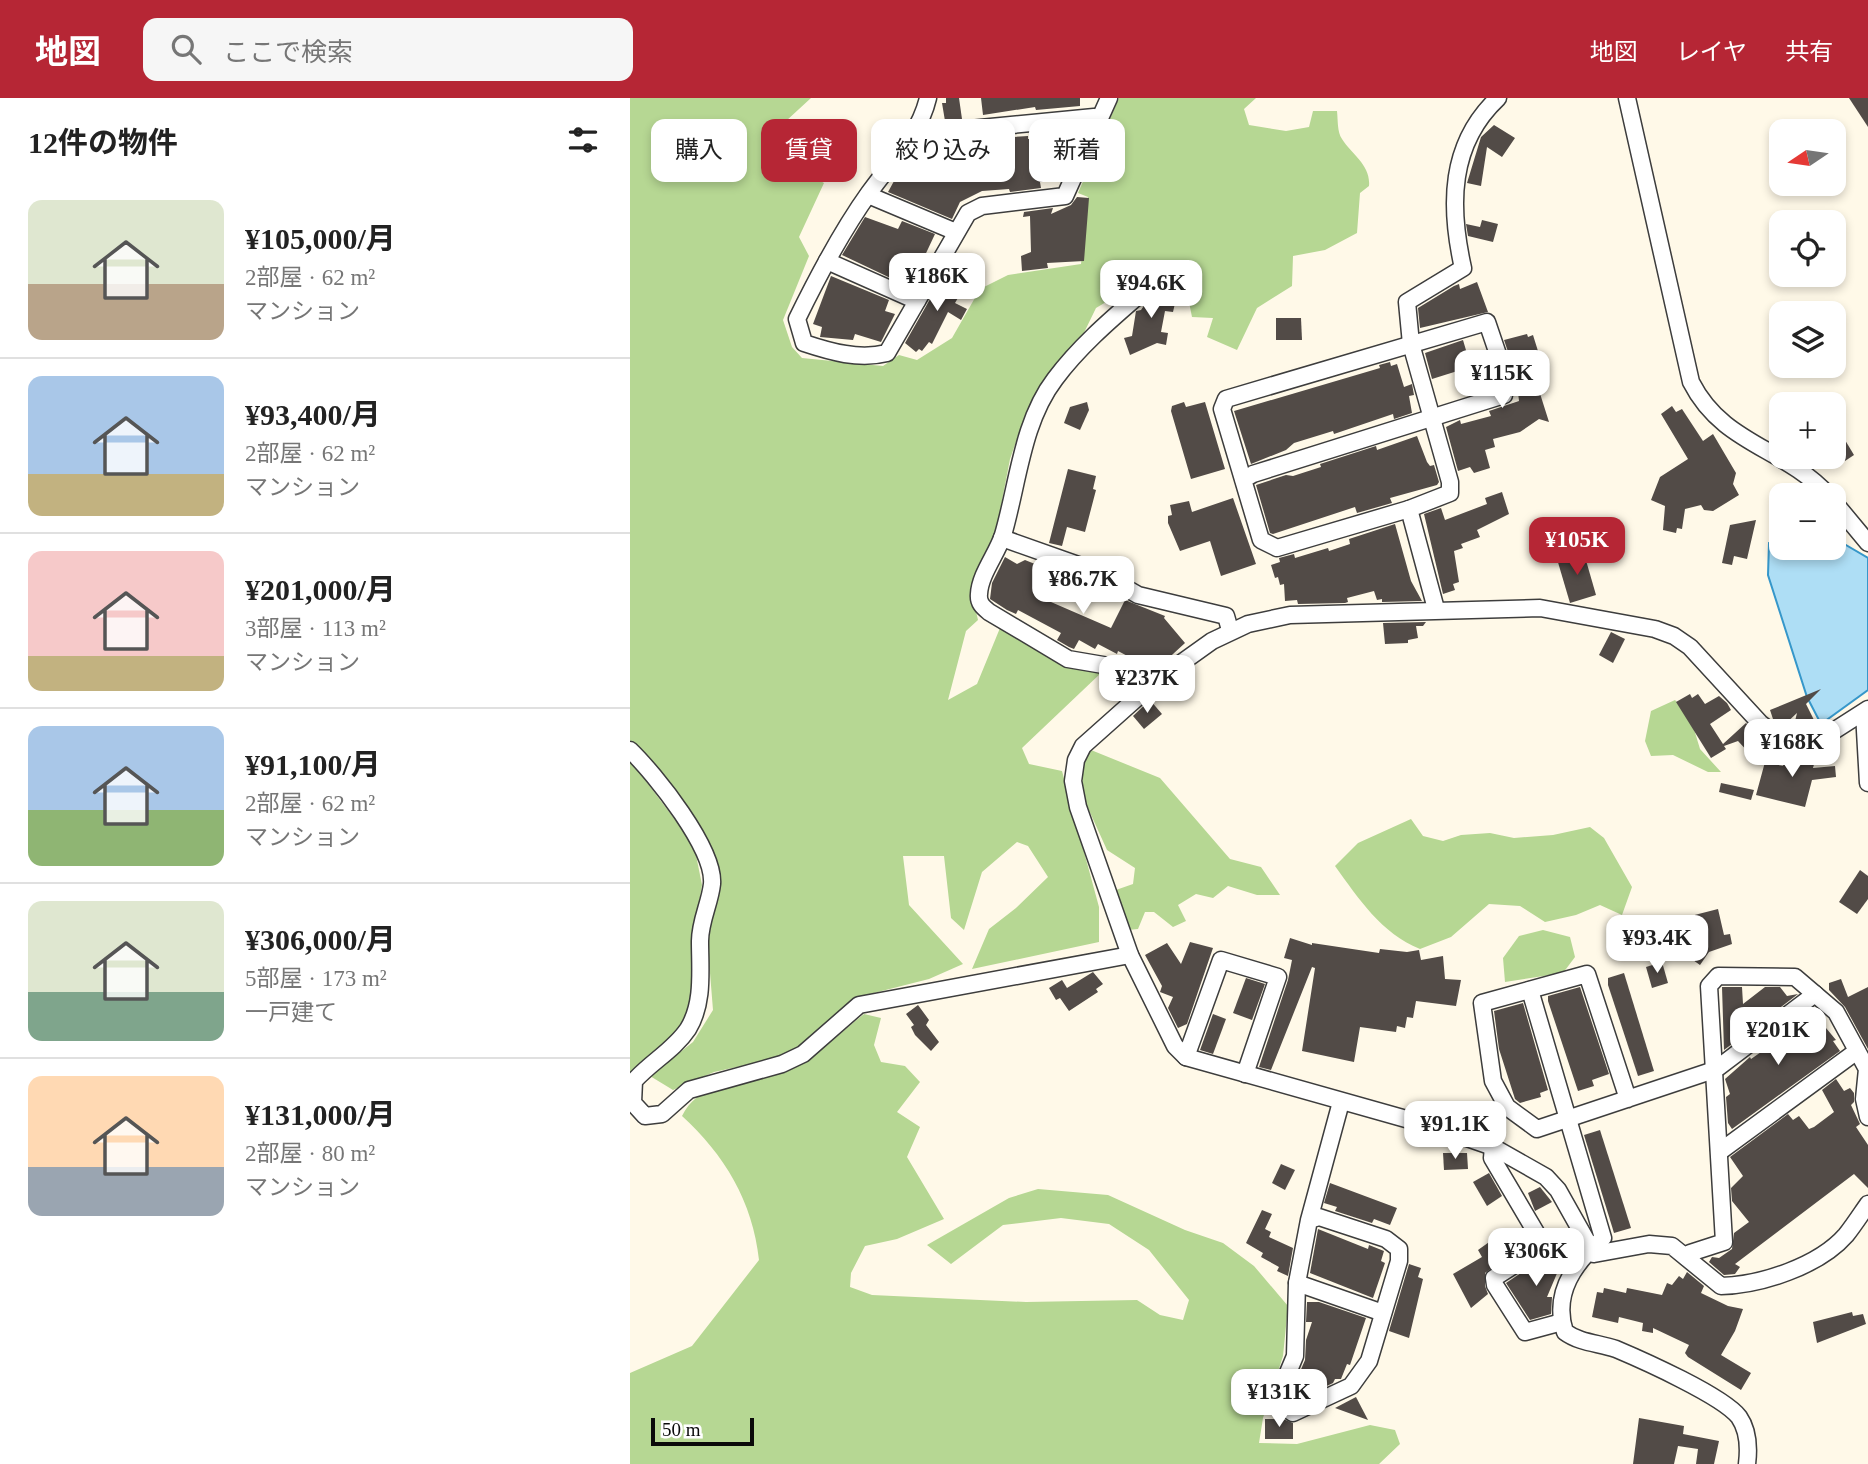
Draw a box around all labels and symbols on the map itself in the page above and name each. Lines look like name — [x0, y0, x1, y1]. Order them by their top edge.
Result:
north arrow — [1769, 119, 1846, 196]
pin: ¥186K — [888, 254, 986, 313]
pin: ¥94.6K — [1094, 260, 1208, 320]
pin: ¥115K — [1453, 350, 1551, 410]
pin: ¥105K — [1528, 518, 1626, 577]
pin: ¥86.7K — [1026, 556, 1140, 616]
pin: ¥237K — [1098, 656, 1196, 715]
pin: ¥168K — [1743, 720, 1841, 779]
pin: ¥93.4K — [1600, 916, 1714, 975]
pin: ¥201K — [1729, 1007, 1827, 1067]
pin: ¥91.1K — [1398, 1102, 1512, 1161]
pin: ¥306K — [1487, 1228, 1585, 1288]
pin: ¥131K — [1230, 1370, 1328, 1429]
scale bar — [651, 1415, 754, 1447]

